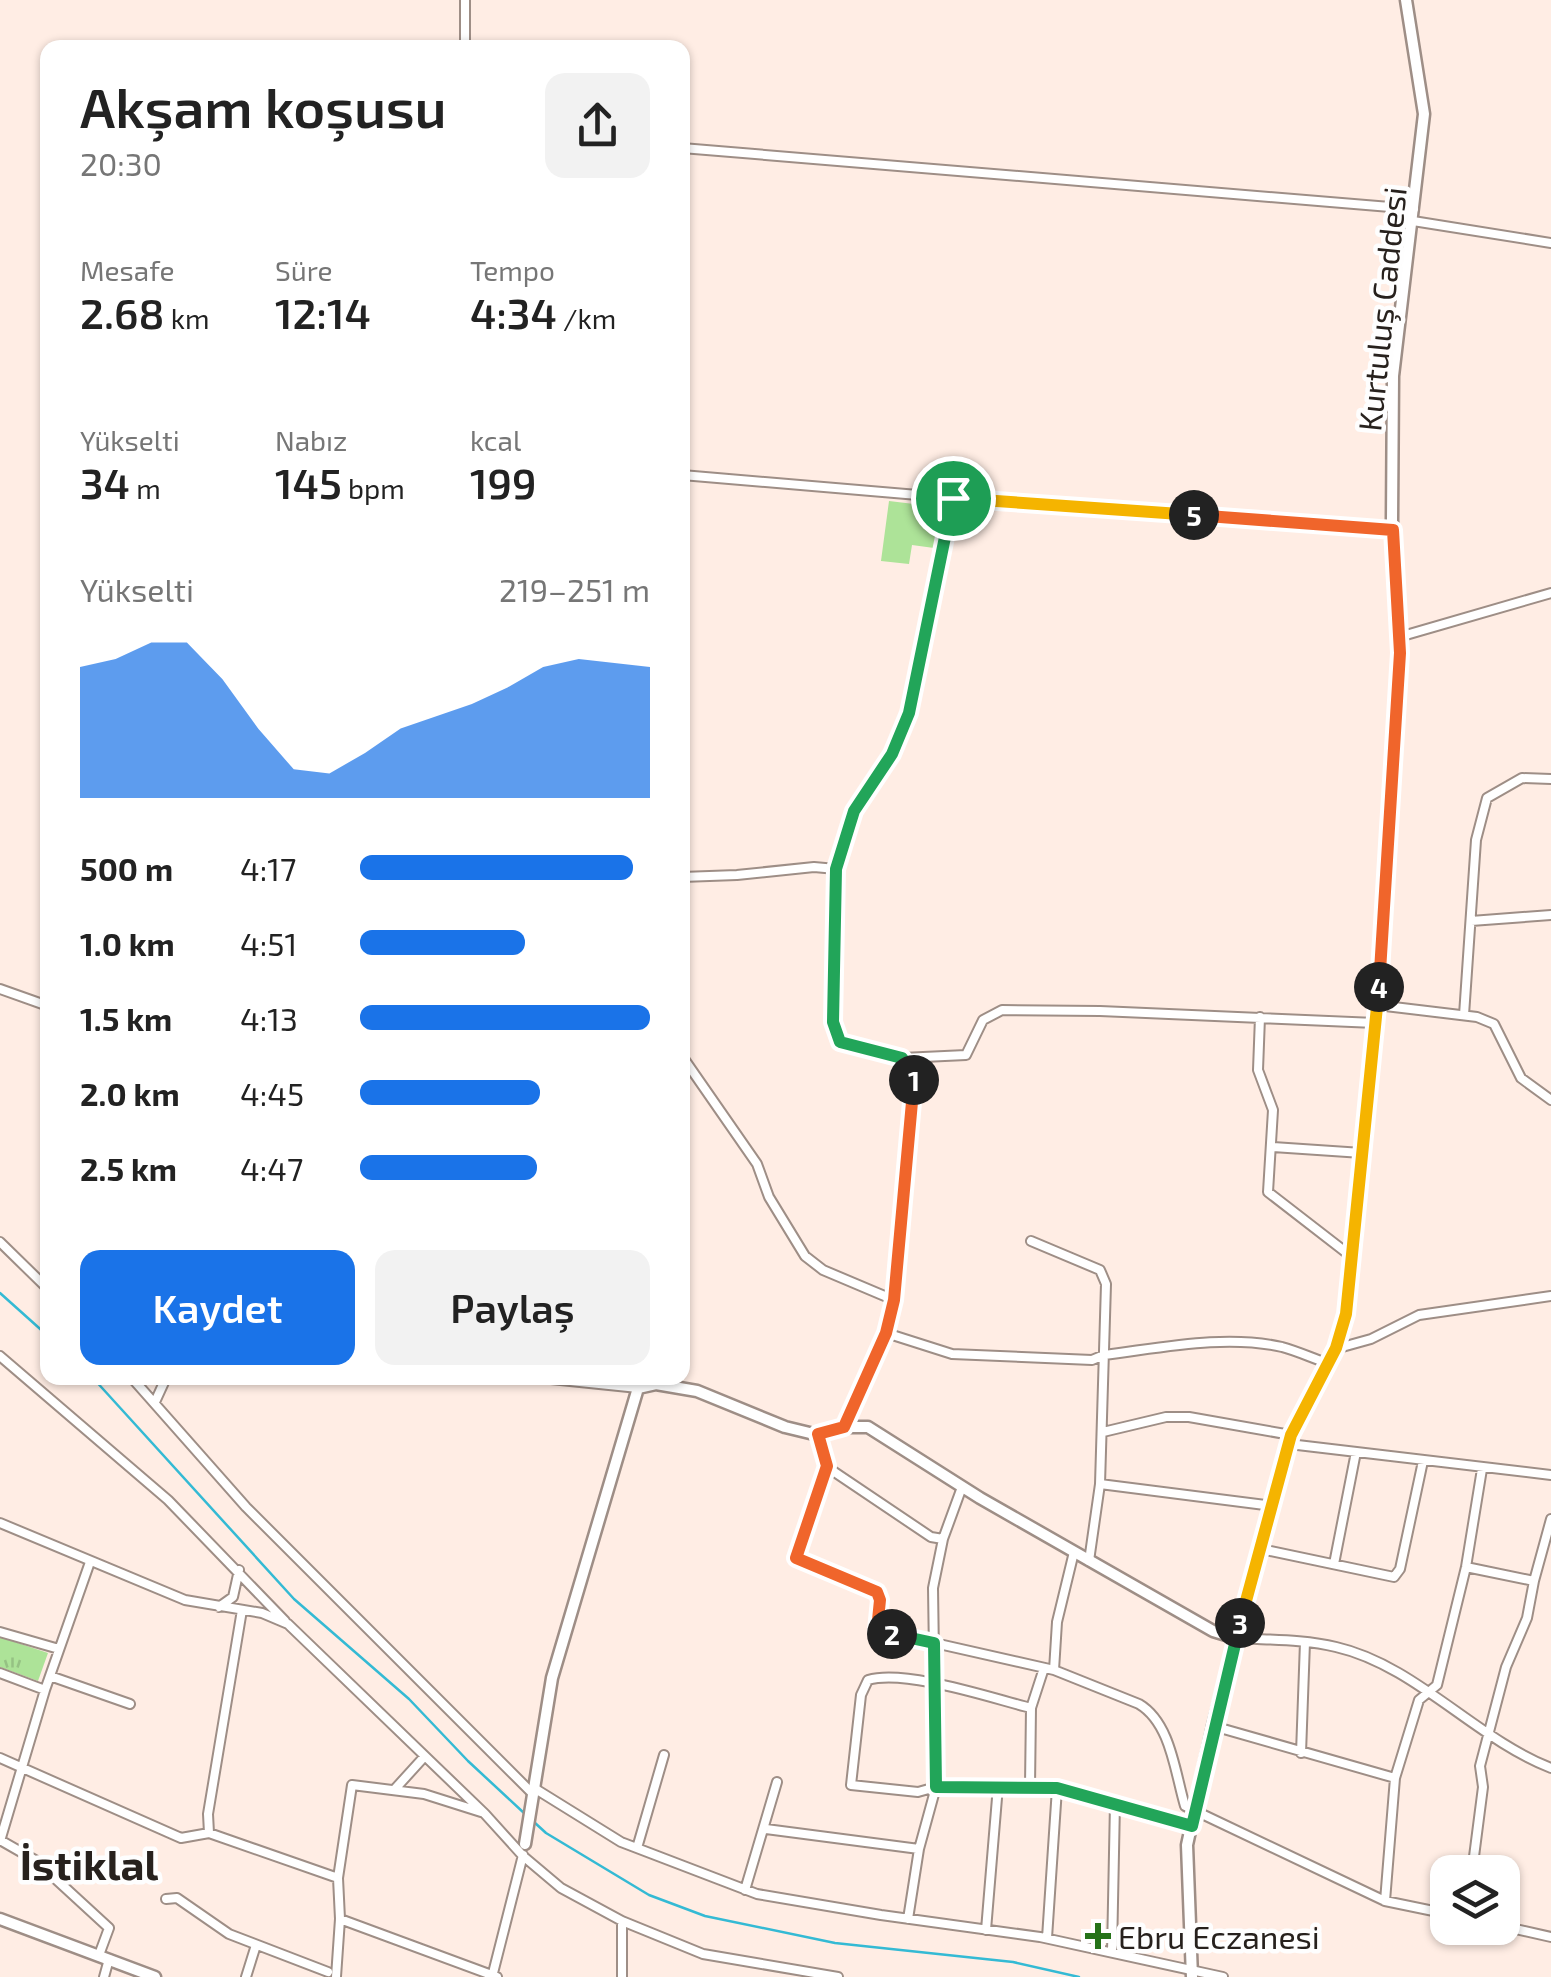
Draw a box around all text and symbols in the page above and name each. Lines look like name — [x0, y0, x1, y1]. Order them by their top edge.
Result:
text: Akşam koşusu — [80, 73, 447, 139]
button: share — [545, 73, 650, 178]
text: 20:30 — [80, 144, 162, 182]
street label: Kurtuluş Caddesi — [1349, 185, 1415, 433]
text: Mesafe — [80, 253, 175, 287]
text: Süre — [275, 253, 333, 287]
text: Tempo — [470, 253, 555, 287]
text: 2.68 — [80, 287, 164, 337]
text: 12:14 — [275, 287, 371, 337]
text: 4:34 — [470, 287, 557, 337]
text: km — [164, 301, 209, 335]
text: /km — [557, 301, 616, 335]
text: Yükselti — [80, 423, 180, 457]
text: Nabız — [275, 423, 347, 457]
text: kcal — [470, 423, 521, 457]
pin — [911, 456, 996, 541]
text: 34 — [80, 457, 130, 507]
text: 145 — [275, 457, 342, 507]
text: 199 — [470, 457, 536, 507]
text: m — [130, 471, 161, 505]
text: bpm — [342, 471, 405, 505]
icon: arrive — [926, 471, 981, 526]
pin: 5 — [1169, 490, 1219, 540]
text: 5 — [1186, 498, 1202, 532]
text: Yükselti — [80, 570, 194, 608]
text: 219–251 m — [499, 570, 650, 608]
text: 500 m — [80, 849, 173, 887]
text: 4:17 — [240, 849, 296, 887]
text: 1.0 km — [80, 924, 175, 962]
text: 4:51 — [240, 924, 297, 962]
pin: 4 — [1354, 962, 1404, 1012]
text: 4 — [1370, 970, 1388, 1004]
text: 1.5 km — [80, 999, 172, 1037]
text: 4:13 — [240, 999, 298, 1037]
pin: 1 — [889, 1055, 939, 1105]
text: 1 — [908, 1063, 920, 1097]
text: 2.0 km — [80, 1074, 180, 1112]
text: 4:45 — [240, 1074, 304, 1112]
text: 2.5 km — [80, 1149, 177, 1187]
text: 4:47 — [240, 1149, 303, 1187]
button: Kaydet — [80, 1250, 355, 1365]
button: Paylaş — [375, 1250, 650, 1365]
pin: 3 — [1215, 1598, 1265, 1648]
text: 3 — [1232, 1606, 1248, 1640]
pin: 2 — [867, 1609, 917, 1659]
text: 2 — [884, 1617, 900, 1651]
district label: İstiklal — [20, 1838, 158, 1888]
map controls — [1430, 1855, 1520, 1945]
button: layers — [1430, 1855, 1520, 1945]
place label: Ebru Eczanesi — [1118, 1917, 1320, 1955]
marker: Ebru Eczanesi — [1087, 1925, 1109, 1947]

